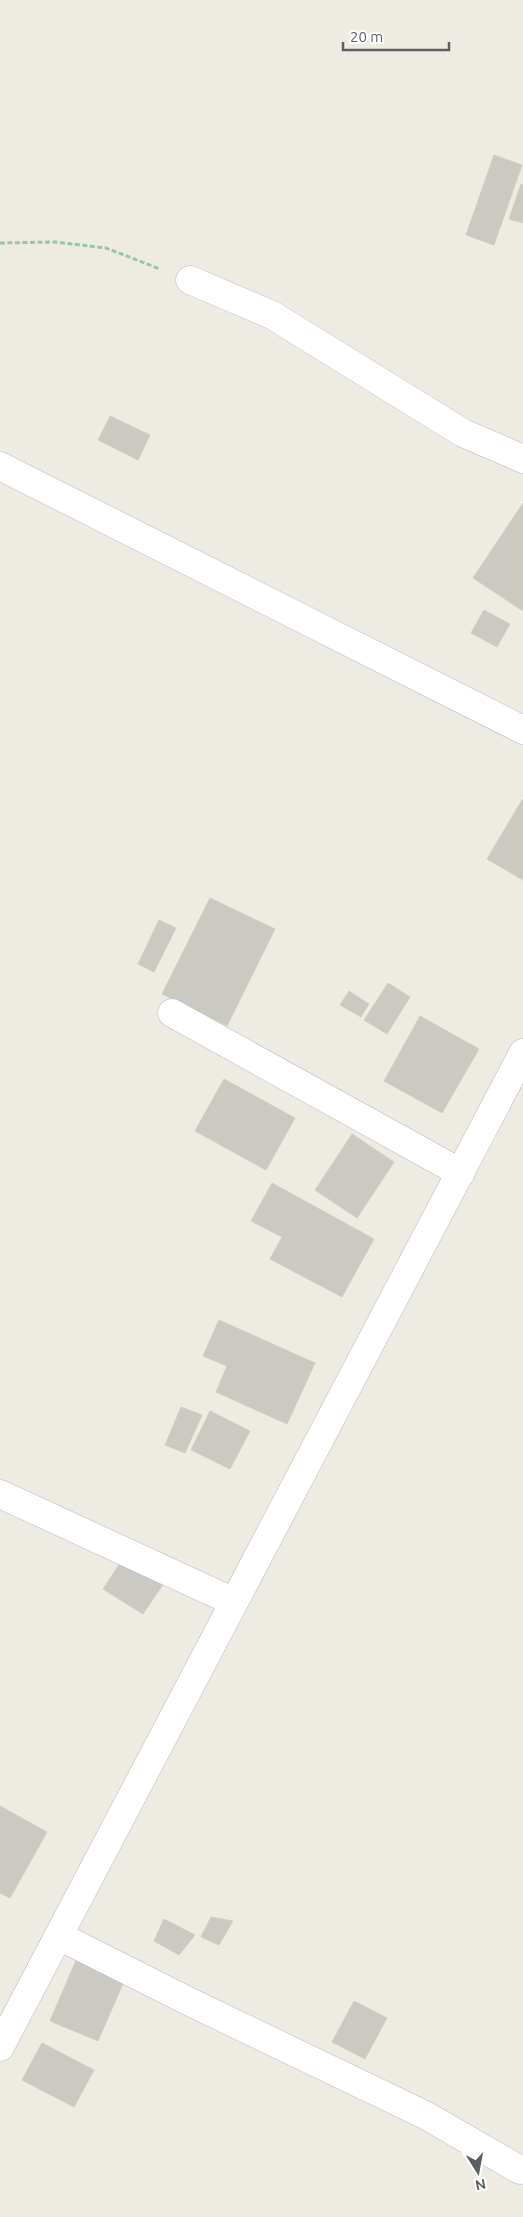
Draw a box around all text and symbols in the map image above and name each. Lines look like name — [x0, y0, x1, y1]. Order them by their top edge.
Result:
scale bar — [343, 20, 449, 52]
text: 20 m — [350, 28, 383, 45]
north arrow — [453, 2147, 503, 2197]
text: N — [474, 2176, 487, 2194]

